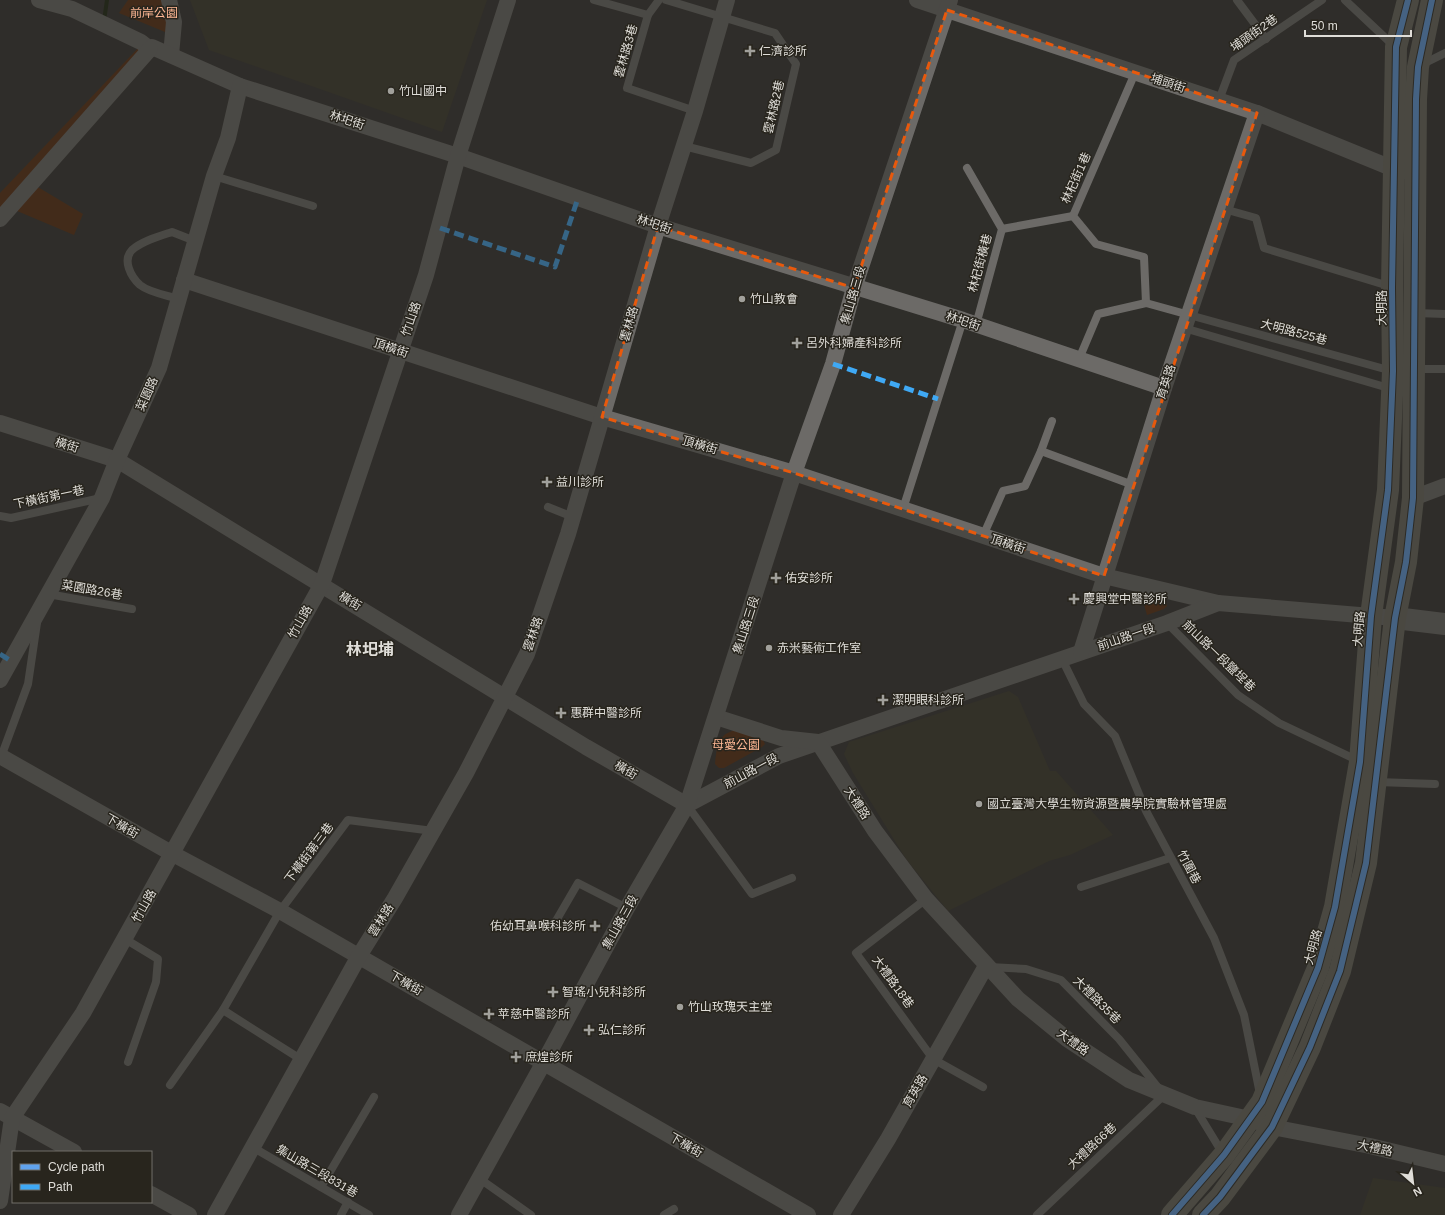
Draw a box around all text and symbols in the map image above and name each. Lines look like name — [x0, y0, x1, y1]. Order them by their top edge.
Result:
park label: 前岸公園 — [130, 6, 178, 20]
street label: 埔頭街2巷 — [1228, 12, 1280, 54]
scale bar — [1305, 12, 1411, 38]
text: 50 m — [1311, 19, 1338, 33]
street label: 雲林路3巷 — [612, 23, 640, 79]
place label: 仁濟診所 — [759, 44, 807, 58]
marker: 仁濟診所 — [744, 45, 756, 57]
street label: 埔頭街 — [1149, 71, 1187, 95]
street label: 雲林路2巷 — [761, 79, 787, 135]
place label: 竹山國中 — [399, 84, 447, 98]
marker: 竹山國中 — [386, 86, 396, 96]
street label: 林圯街 — [328, 108, 366, 132]
street label: 林杞街1巷 — [1058, 150, 1094, 206]
street label: 林圯街 — [635, 212, 673, 236]
street label: 林杞街橫巷 — [965, 232, 995, 294]
street label: 集山路三段 — [838, 264, 868, 326]
street label: 大明路 — [1375, 290, 1389, 326]
place label: 竹山教會 — [750, 292, 798, 306]
marker: 竹山教會 — [737, 294, 747, 304]
street label: 竹山路 — [399, 300, 423, 338]
street label: 雲林路 — [617, 305, 641, 343]
street label: 林圯街 — [944, 309, 982, 333]
street label: 大明路525巷 — [1259, 316, 1329, 348]
street label: 頂橫街 — [372, 336, 410, 360]
place label: 呂外科婦產科診所 — [806, 336, 902, 350]
marker: 呂外科婦產科診所 — [791, 337, 803, 349]
street label: 育英路 — [1154, 363, 1178, 401]
street label: 菜園路 — [133, 375, 161, 413]
street label: 頂橫街 — [681, 433, 719, 457]
street label: 橫街 — [53, 435, 81, 455]
place label: 益川診所 — [556, 475, 604, 489]
marker: 益川診所 — [541, 476, 553, 488]
street label: 下橫街第一巷 — [12, 483, 86, 511]
street label: 頂橫街 — [989, 532, 1027, 556]
place label: 佑安診所 — [785, 571, 833, 585]
marker: 佑安診所 — [770, 572, 782, 584]
street label: 菜園路26巷 — [61, 578, 123, 602]
street label: 橫街 — [336, 589, 364, 613]
place label: 慶興堂中醫診所 — [1083, 592, 1167, 606]
marker: 慶興堂中醫診所 — [1068, 593, 1080, 605]
street label: 集山路三段 — [730, 594, 762, 656]
street label: 竹山路 — [285, 603, 315, 641]
street label: 大明路 — [1350, 610, 1368, 648]
street label: 雲林路 — [521, 615, 545, 653]
street label: 前山路一段鹽埕巷 — [1180, 618, 1258, 694]
street label: 前山路一段 — [1095, 621, 1157, 653]
district label: 林圯埔 — [346, 640, 394, 658]
place label: 赤米藝術工作室 — [777, 641, 861, 655]
marker: 赤米藝術工作室 — [764, 643, 774, 653]
place label: 潔明眼科診所 — [892, 693, 964, 707]
marker: 潔明眼科診所 — [877, 694, 889, 706]
place label: 惠群中醫診所 — [570, 706, 642, 720]
marker: 惠群中醫診所 — [555, 707, 567, 719]
park label: 母愛公園 — [712, 738, 760, 752]
street label: 前山路一段 — [721, 751, 781, 791]
street label: 橫街 — [612, 758, 640, 782]
street label: 大禮路 — [841, 784, 873, 822]
place label: 國立臺灣大學生物資源暨農學院實驗林管理處 — [987, 797, 1227, 811]
marker: 國立臺灣大學生物資源暨農學院實驗林管理處 — [974, 799, 984, 809]
street label: 下橫街 — [103, 811, 141, 841]
street label: 下橫街第三巷 — [282, 820, 336, 886]
street label: 竹圍巷 — [1174, 848, 1204, 886]
street label: 竹山路 — [129, 887, 159, 925]
street label: 集山路三段 — [599, 892, 641, 952]
street label: 雲林路 — [366, 901, 396, 939]
place label: 佑幼耳鼻喉科診所 — [490, 919, 586, 933]
marker: 佑幼耳鼻喉科診所 — [589, 920, 601, 932]
street label: 大明路 — [1301, 928, 1325, 966]
street label: 大禮路18巷 — [869, 953, 917, 1011]
street label: 下橫街 — [387, 968, 425, 998]
street label: 大禮路35巷 — [1070, 973, 1124, 1027]
place label: 智瑤小兒科診所 — [562, 985, 646, 999]
marker: 智瑤小兒科診所 — [547, 986, 559, 998]
place label: 竹山玫瑰天主堂 — [688, 1000, 772, 1014]
marker: 竹山玫瑰天主堂 — [675, 1002, 685, 1012]
place label: 苹慈中醫診所 — [498, 1007, 570, 1021]
marker: 苹慈中醫診所 — [483, 1008, 495, 1020]
place label: 弘仁診所 — [598, 1023, 646, 1037]
marker: 弘仁診所 — [583, 1024, 595, 1036]
street label: 大禮路 — [1054, 1026, 1092, 1058]
place label: 庶煌診所 — [525, 1050, 573, 1064]
marker: 庶煌診所 — [510, 1051, 522, 1063]
street label: 育英路 — [900, 1072, 930, 1110]
street label: 大禮路66巷 — [1065, 1120, 1119, 1172]
street label: 下橫街 — [667, 1130, 705, 1160]
street label: 大禮路 — [1356, 1137, 1394, 1159]
street label: 集山路三段831巷 — [274, 1142, 360, 1200]
legend — [12, 1151, 152, 1203]
text: Cycle path — [48, 1160, 105, 1174]
north arrow — [1393, 1163, 1433, 1203]
text: Path — [48, 1180, 73, 1194]
text: N — [1411, 1185, 1424, 1199]

